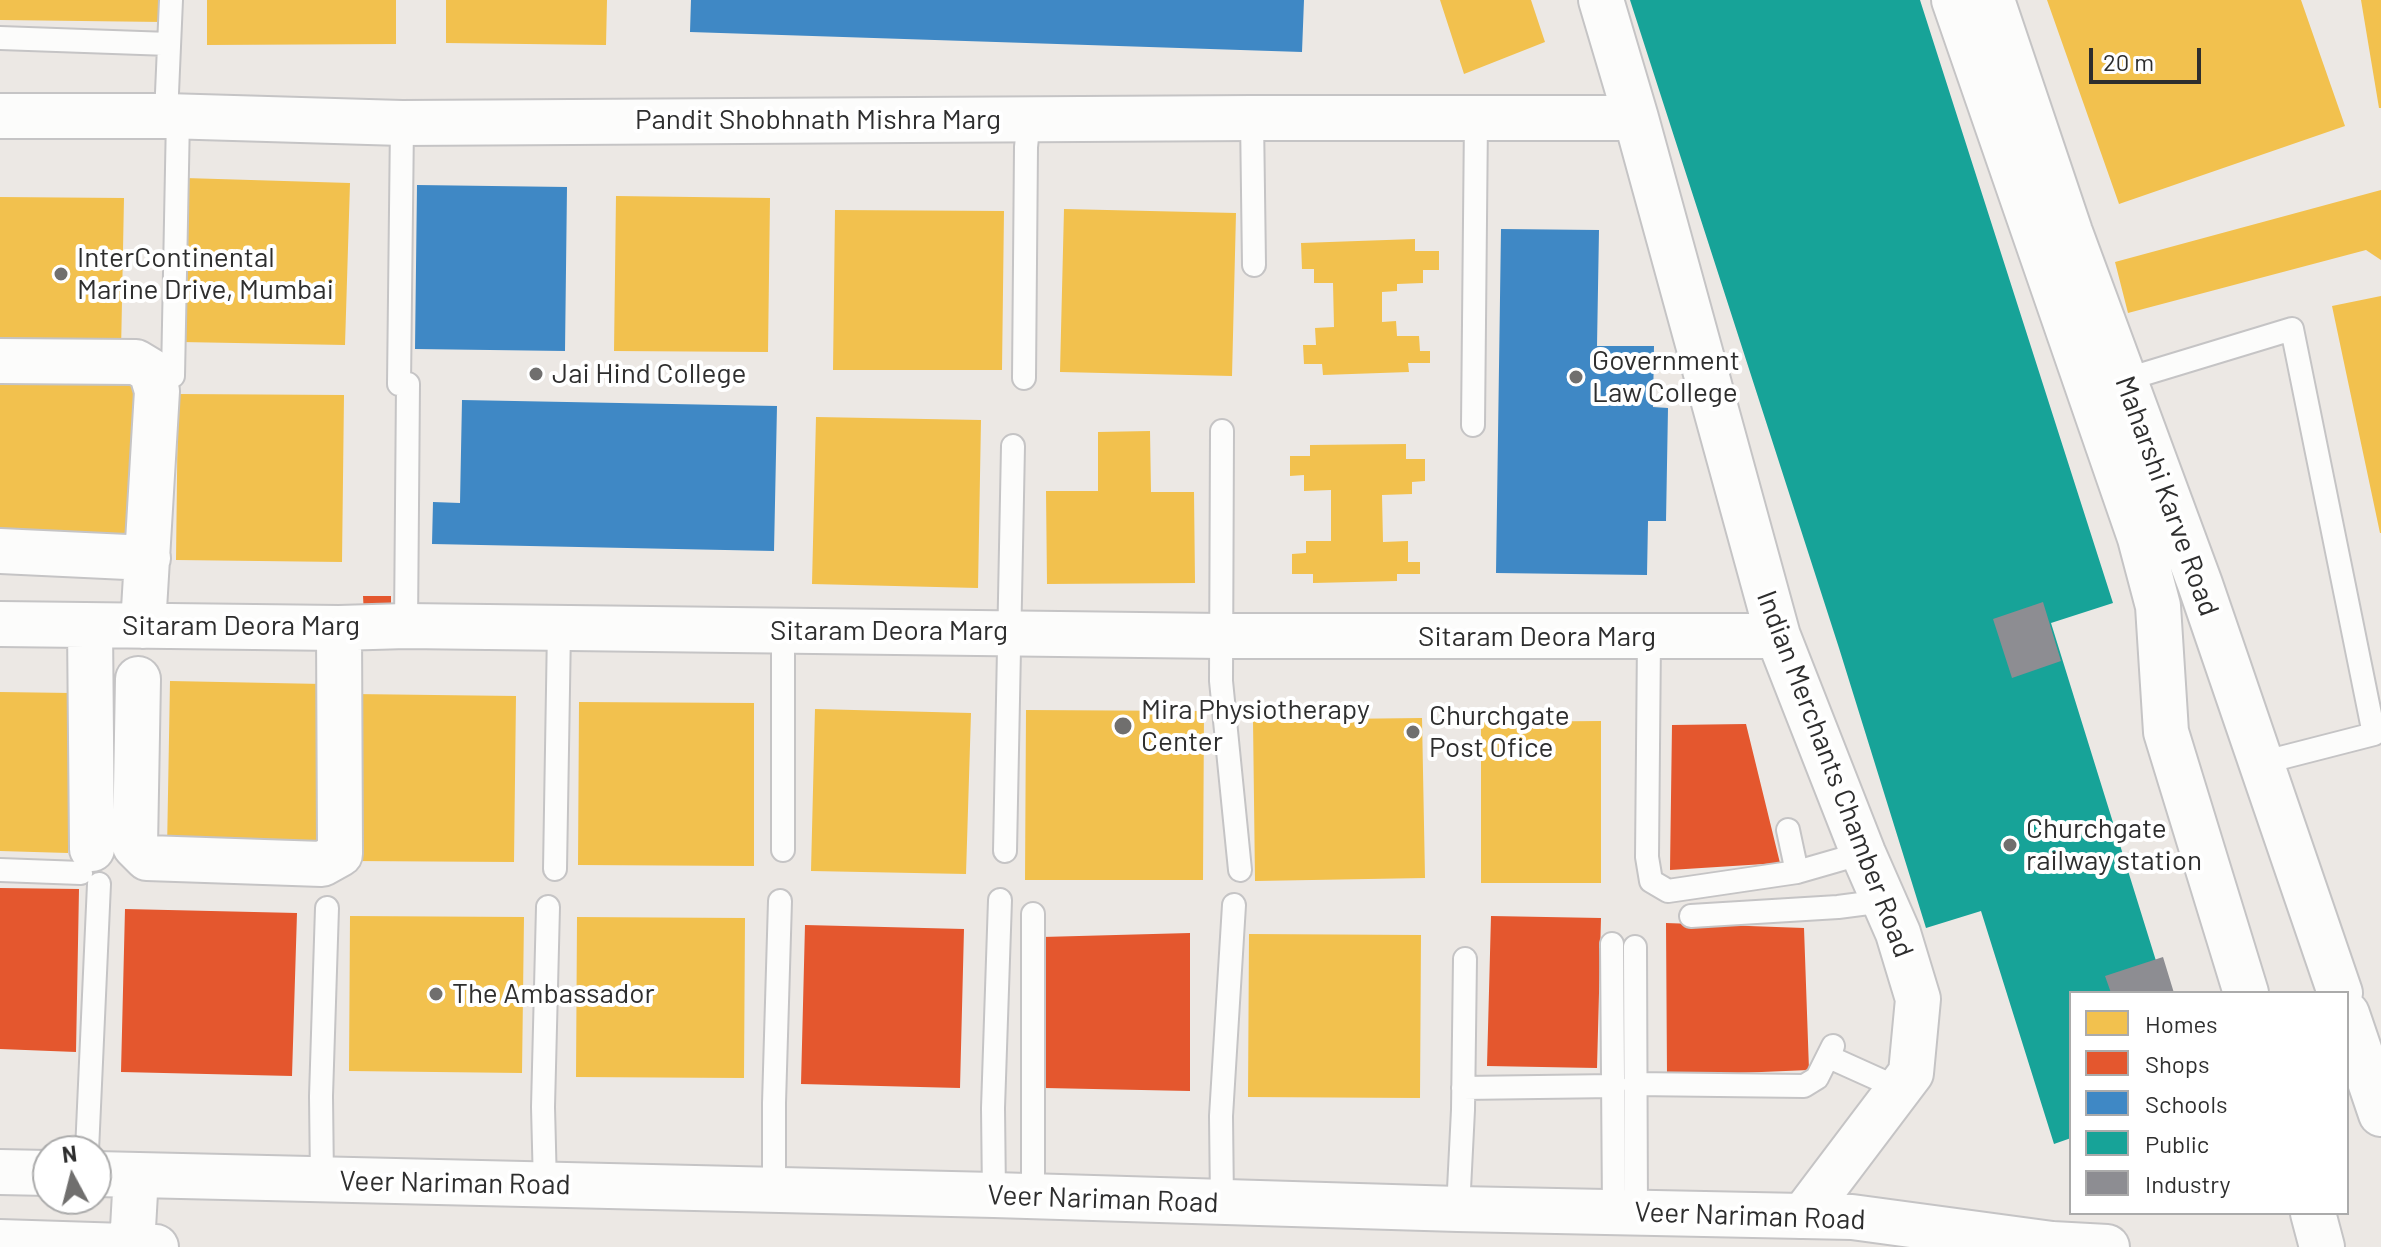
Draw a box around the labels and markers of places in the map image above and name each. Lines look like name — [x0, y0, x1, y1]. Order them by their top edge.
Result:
place label: InterContinental Marine Drive, Mumbai — [77, 241, 334, 307]
marker: InterContinental Marine Drive, Mumbai — [52, 265, 70, 283]
place label: Government Law College — [1592, 344, 1740, 410]
place label: Jai Hind College — [552, 357, 746, 391]
marker: Jai Hind College — [527, 365, 545, 383]
marker: Government Law College — [1567, 368, 1585, 386]
place label: Mira Physiotherapy Center — [1141, 693, 1370, 759]
place label: Churchgate Post Ofice — [1429, 699, 1570, 765]
marker: Mira Physiotherapy Center — [1112, 715, 1134, 737]
marker: Churchgate Post Ofice — [1404, 723, 1422, 741]
place label: Churchgate railway station — [2026, 812, 2202, 878]
marker: Churchgate railway station — [2001, 836, 2019, 854]
place label: The Ambassador — [452, 977, 655, 1011]
marker: The Ambassador — [427, 985, 445, 1003]

